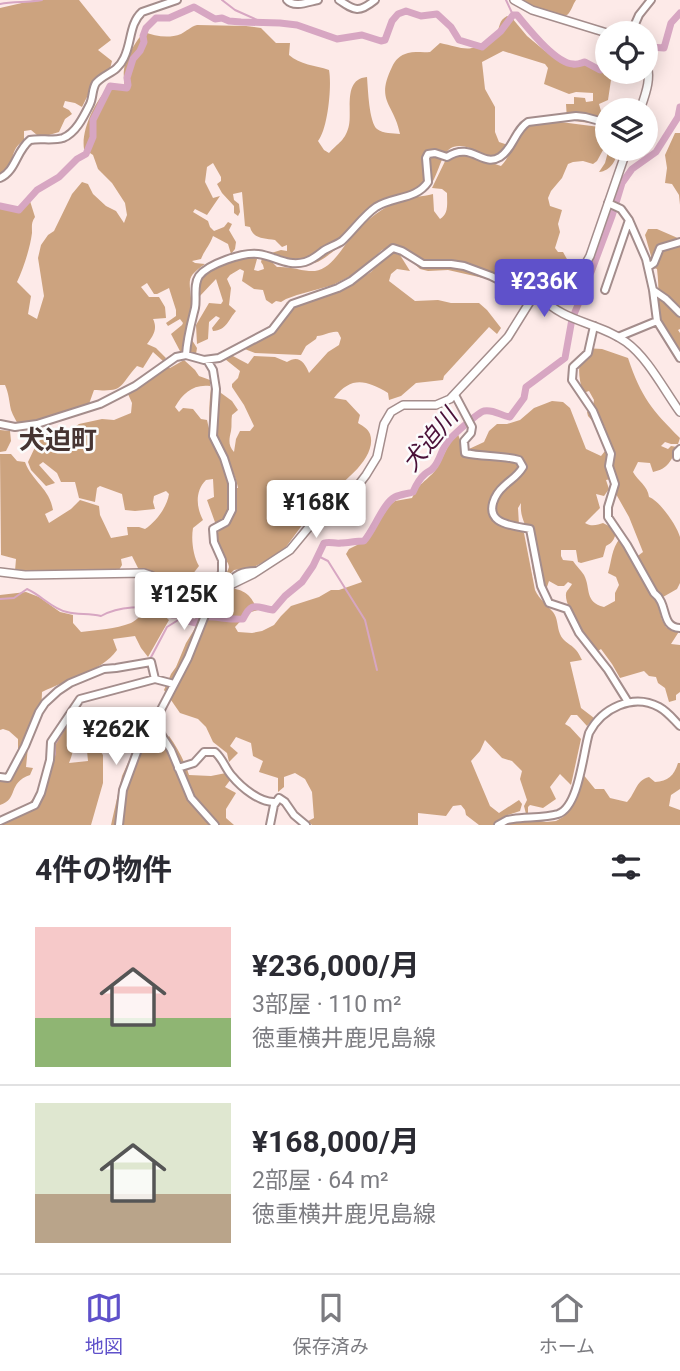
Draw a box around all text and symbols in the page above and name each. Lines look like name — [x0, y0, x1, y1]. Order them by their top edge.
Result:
map controls — [595, 21, 658, 161]
button: locate — [595, 21, 658, 84]
button: layers — [595, 98, 658, 161]
pin: ¥236K — [495, 260, 593, 319]
text: ¥236K — [511, 268, 577, 295]
water label: 犬迫川 — [396, 401, 465, 477]
district label: 犬迫町 — [19, 425, 97, 455]
pin: ¥168K — [267, 480, 365, 540]
text: ¥168K — [283, 489, 349, 516]
pin: ¥125K — [135, 572, 233, 632]
text: ¥125K — [151, 581, 217, 608]
pin: ¥262K — [67, 708, 165, 767]
text: ¥262K — [83, 716, 149, 743]
icon: filters — [607, 848, 645, 886]
text: 4件の物件 — [35, 852, 172, 887]
text: ¥236,000/月 — [252, 948, 420, 983]
icon: home — [91, 955, 175, 1039]
text: 3部屋 · 110 m² — [252, 991, 401, 1018]
text: 徳重横井鹿児島線 — [252, 1025, 436, 1052]
text: ¥168,000/月 — [252, 1124, 420, 1159]
icon: home — [91, 1131, 175, 1215]
text: 2部屋 · 64 m² — [252, 1167, 389, 1194]
text: 徳重横井鹿児島線 — [252, 1201, 436, 1228]
tab: 地図 — [85, 1289, 123, 1358]
tab: 保存済み — [293, 1289, 369, 1358]
tab: ホーム — [539, 1289, 595, 1358]

